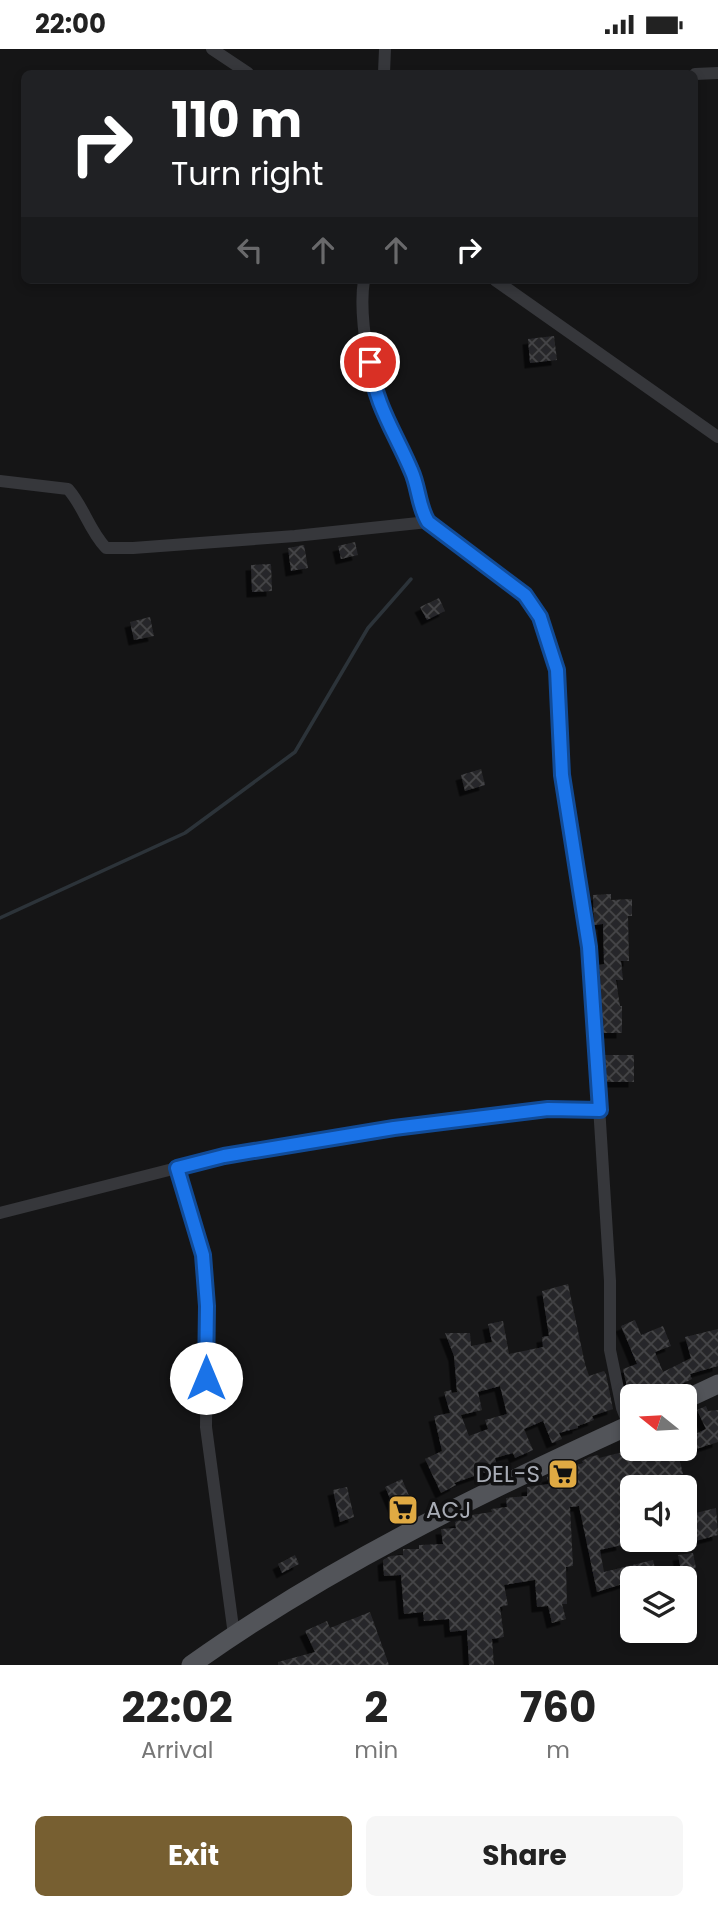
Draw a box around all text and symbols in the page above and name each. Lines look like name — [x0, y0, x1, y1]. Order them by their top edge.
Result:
text: 22:00 — [35, 6, 106, 42]
text: 110 m — [171, 86, 302, 154]
icon: right — [56, 98, 147, 189]
text: Turn right — [171, 151, 323, 196]
icon: left — [231, 231, 269, 269]
icon: ahead — [304, 231, 342, 269]
icon: ahead — [377, 231, 415, 269]
icon: right — [450, 231, 488, 269]
pin — [340, 332, 400, 392]
icon: arrive — [351, 343, 389, 381]
position arrow — [169, 1341, 243, 1415]
north arrow — [620, 1384, 696, 1461]
map controls — [620, 1384, 697, 1643]
supermarket icon: DEL-S — [546, 1457, 580, 1491]
place label: DEL-S — [476, 1458, 540, 1490]
button: sound — [620, 1475, 697, 1552]
supermarket icon: ACJ — [386, 1493, 420, 1527]
place label: ACJ — [426, 1494, 471, 1526]
button: layers — [620, 1566, 697, 1643]
text: 22:02 — [122, 1678, 233, 1737]
text: 2 — [364, 1678, 388, 1737]
text: 760 — [520, 1678, 596, 1737]
text: Arrival — [141, 1734, 213, 1766]
text: min — [354, 1734, 398, 1766]
text: m — [546, 1734, 570, 1766]
button: Exit — [35, 1816, 352, 1896]
button: Share — [366, 1816, 683, 1896]

